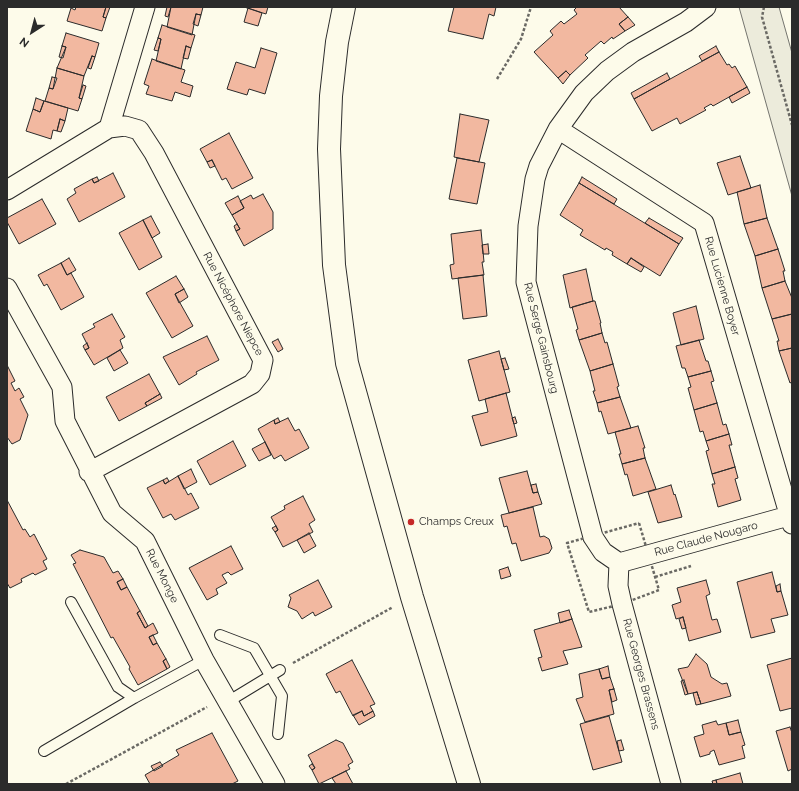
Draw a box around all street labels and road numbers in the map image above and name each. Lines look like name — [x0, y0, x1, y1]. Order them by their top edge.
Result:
street label: Rue Lucienne Boyer — [702, 235, 742, 337]
street label: Rue Nicéphore Niepce — [200, 250, 266, 358]
street label: Rue Serge Gainsbourg — [521, 281, 561, 395]
street label: Rue Claude Nougaro — [653, 519, 759, 559]
street label: Rue Monge — [143, 547, 181, 605]
street label: Rue Georges Brassens — [620, 617, 662, 731]

